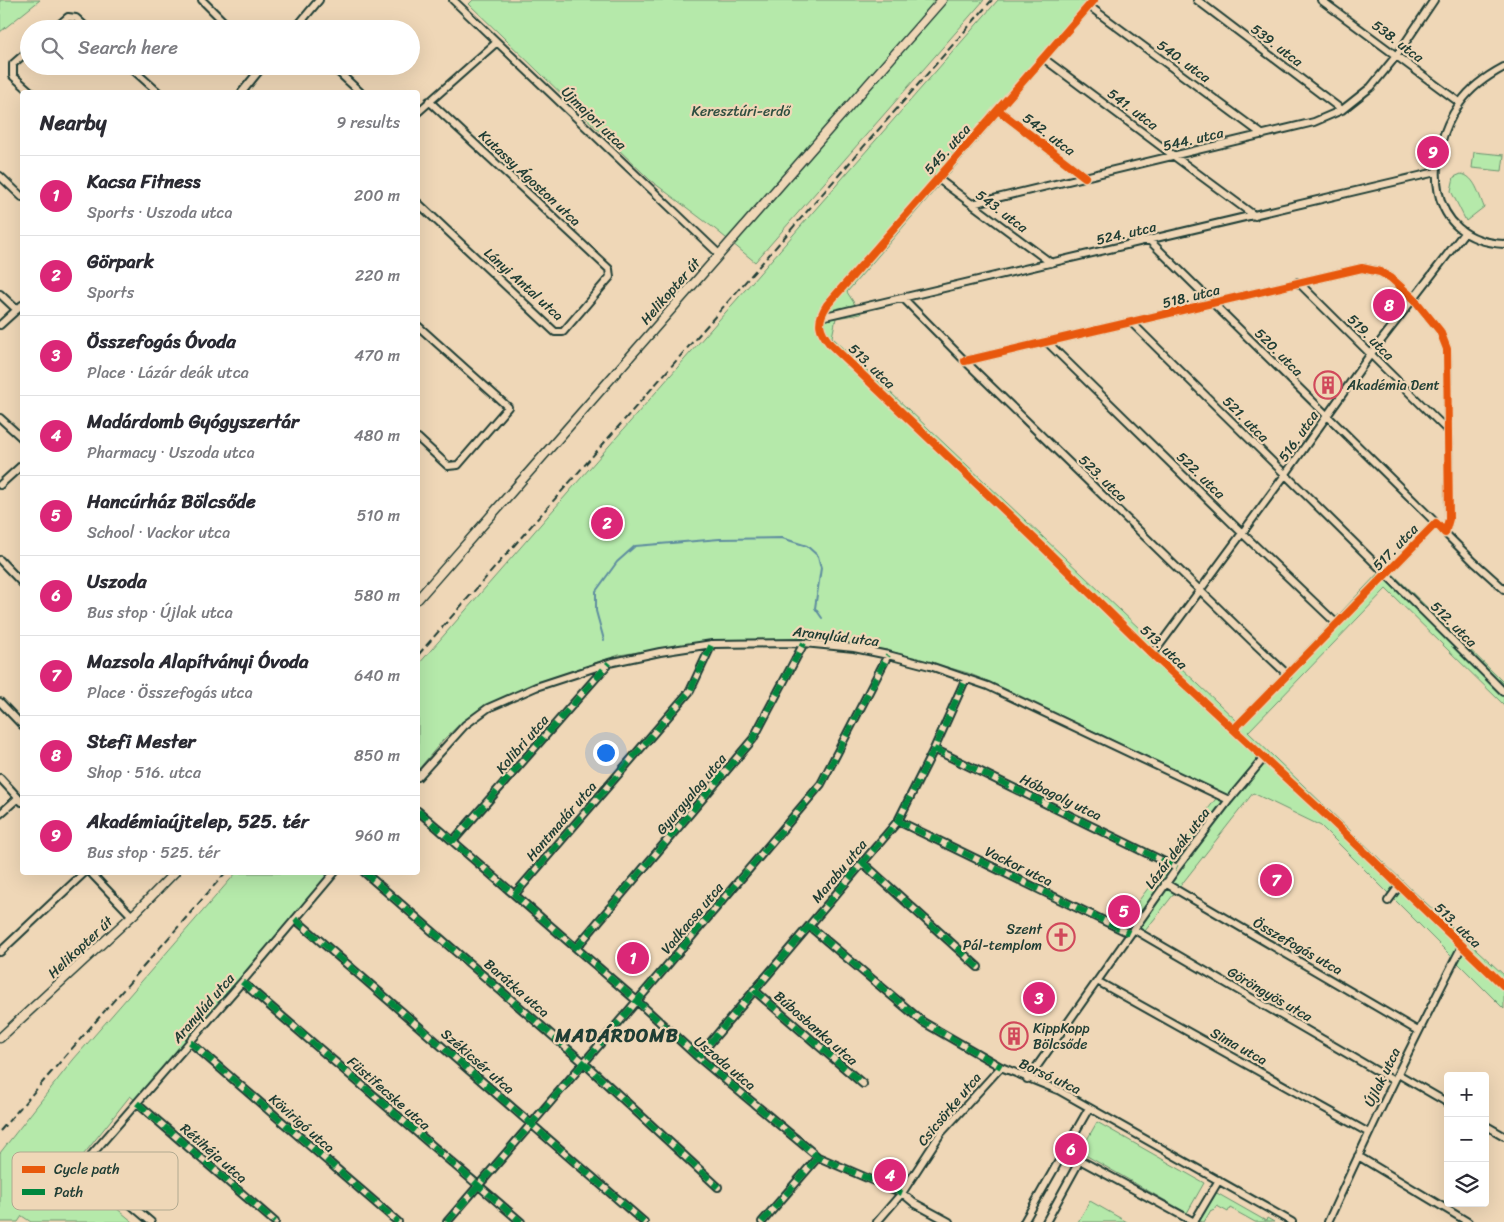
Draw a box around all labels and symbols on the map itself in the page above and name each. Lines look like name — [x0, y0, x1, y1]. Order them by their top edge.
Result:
street label: 538. utca — [1366, 13, 1430, 70]
street label: 539. utca — [1245, 17, 1309, 74]
street label: 540. utca — [1151, 33, 1217, 90]
street label: Újmajori utca — [555, 80, 633, 157]
street label: 541. utca — [1102, 82, 1164, 138]
park label: Keresztúri-erdő — [692, 99, 791, 124]
street label: 542. utca — [1017, 106, 1081, 163]
street label: 545. utca — [918, 117, 978, 181]
street label: 544. utca — [1160, 120, 1227, 159]
street label: Kutassy Ágoston utca — [473, 124, 587, 233]
pin: 9 — [1417, 133, 1449, 171]
street label: 543. utca — [970, 183, 1034, 240]
street label: 524. utca — [1094, 214, 1160, 253]
street label: Lányi Antal utca — [478, 241, 569, 327]
street label: Helikopter út — [634, 251, 708, 331]
street label: 518. utca — [1160, 277, 1223, 316]
pin: 8 — [1373, 286, 1405, 324]
street label: 519. utca — [1341, 308, 1401, 368]
street label: 520. utca — [1248, 322, 1310, 383]
street label: 513. utca — [842, 337, 902, 396]
building icon: Akadémia Dent — [1313, 370, 1343, 400]
place label: Akadémia Dent — [1346, 373, 1440, 398]
street label: 521. utca — [1216, 390, 1276, 449]
street label: 516. utca — [1272, 405, 1326, 467]
street label: 522. utca — [1170, 445, 1232, 506]
street label: 523. utca — [1072, 449, 1134, 509]
pin: 2 — [591, 504, 623, 542]
street label: 517. utca — [1366, 517, 1425, 577]
street label: 512. utca — [1424, 595, 1484, 654]
street label: Aranylúd utca — [791, 619, 881, 654]
street label: 513. utca — [1134, 619, 1194, 677]
street label: Kolibri utca — [489, 708, 556, 780]
your location — [593, 740, 619, 766]
street label: Gyurgyalag utca — [650, 747, 734, 841]
street label: Hóbagoly utca — [1016, 767, 1106, 828]
street label: Hantmadár utca — [519, 776, 603, 867]
street label: Lázár deák utca — [1138, 802, 1217, 895]
street label: Marabu utca — [805, 833, 874, 909]
street label: Vackor utca — [981, 839, 1057, 894]
pin: 7 — [1260, 861, 1292, 899]
street label: Vadkacsa utca — [655, 876, 731, 960]
pin: 5 — [1108, 892, 1140, 930]
street label: 513. utca — [1428, 896, 1488, 955]
street label: Helikopter út — [42, 909, 120, 985]
street label: Összefogás utca — [1248, 911, 1347, 982]
place label: Szent Pál-templom — [963, 917, 1043, 958]
church icon: Szent Pál-templom — [1046, 922, 1076, 952]
pin: 1 — [617, 939, 649, 977]
street label: Barátka utca — [478, 953, 555, 1024]
street label: Göröngyös utca — [1222, 960, 1318, 1029]
street label: Aranylúd utca — [165, 967, 242, 1050]
pin: 3 — [1023, 979, 1055, 1017]
street label: Búbosbanka utca — [768, 985, 864, 1073]
place label: KippKopp Bölcsőde — [1033, 1016, 1090, 1057]
district label: MADÁRDOMB — [554, 1019, 679, 1052]
building icon: KippKopp Bölcsőde — [999, 1021, 1029, 1051]
street label: Sima utca — [1206, 1021, 1272, 1072]
street label: Székicsér utca — [435, 1022, 520, 1101]
street label: Uszoda utca — [688, 1030, 761, 1097]
street label: Újlak utca — [1357, 1043, 1408, 1111]
street label: Füstifecske utca — [341, 1050, 437, 1137]
street label: Borsó utca — [1015, 1051, 1085, 1102]
street label: Csicsörke utca — [911, 1067, 988, 1152]
street label: Kövirigó utca — [263, 1087, 340, 1159]
street label: Rétihéja utca — [174, 1117, 253, 1190]
pin: 6 — [1055, 1130, 1087, 1168]
legend — [12, 1152, 178, 1210]
pin: 4 — [874, 1156, 906, 1194]
text: Cycle path — [54, 1157, 120, 1182]
text: Path — [54, 1180, 83, 1205]

